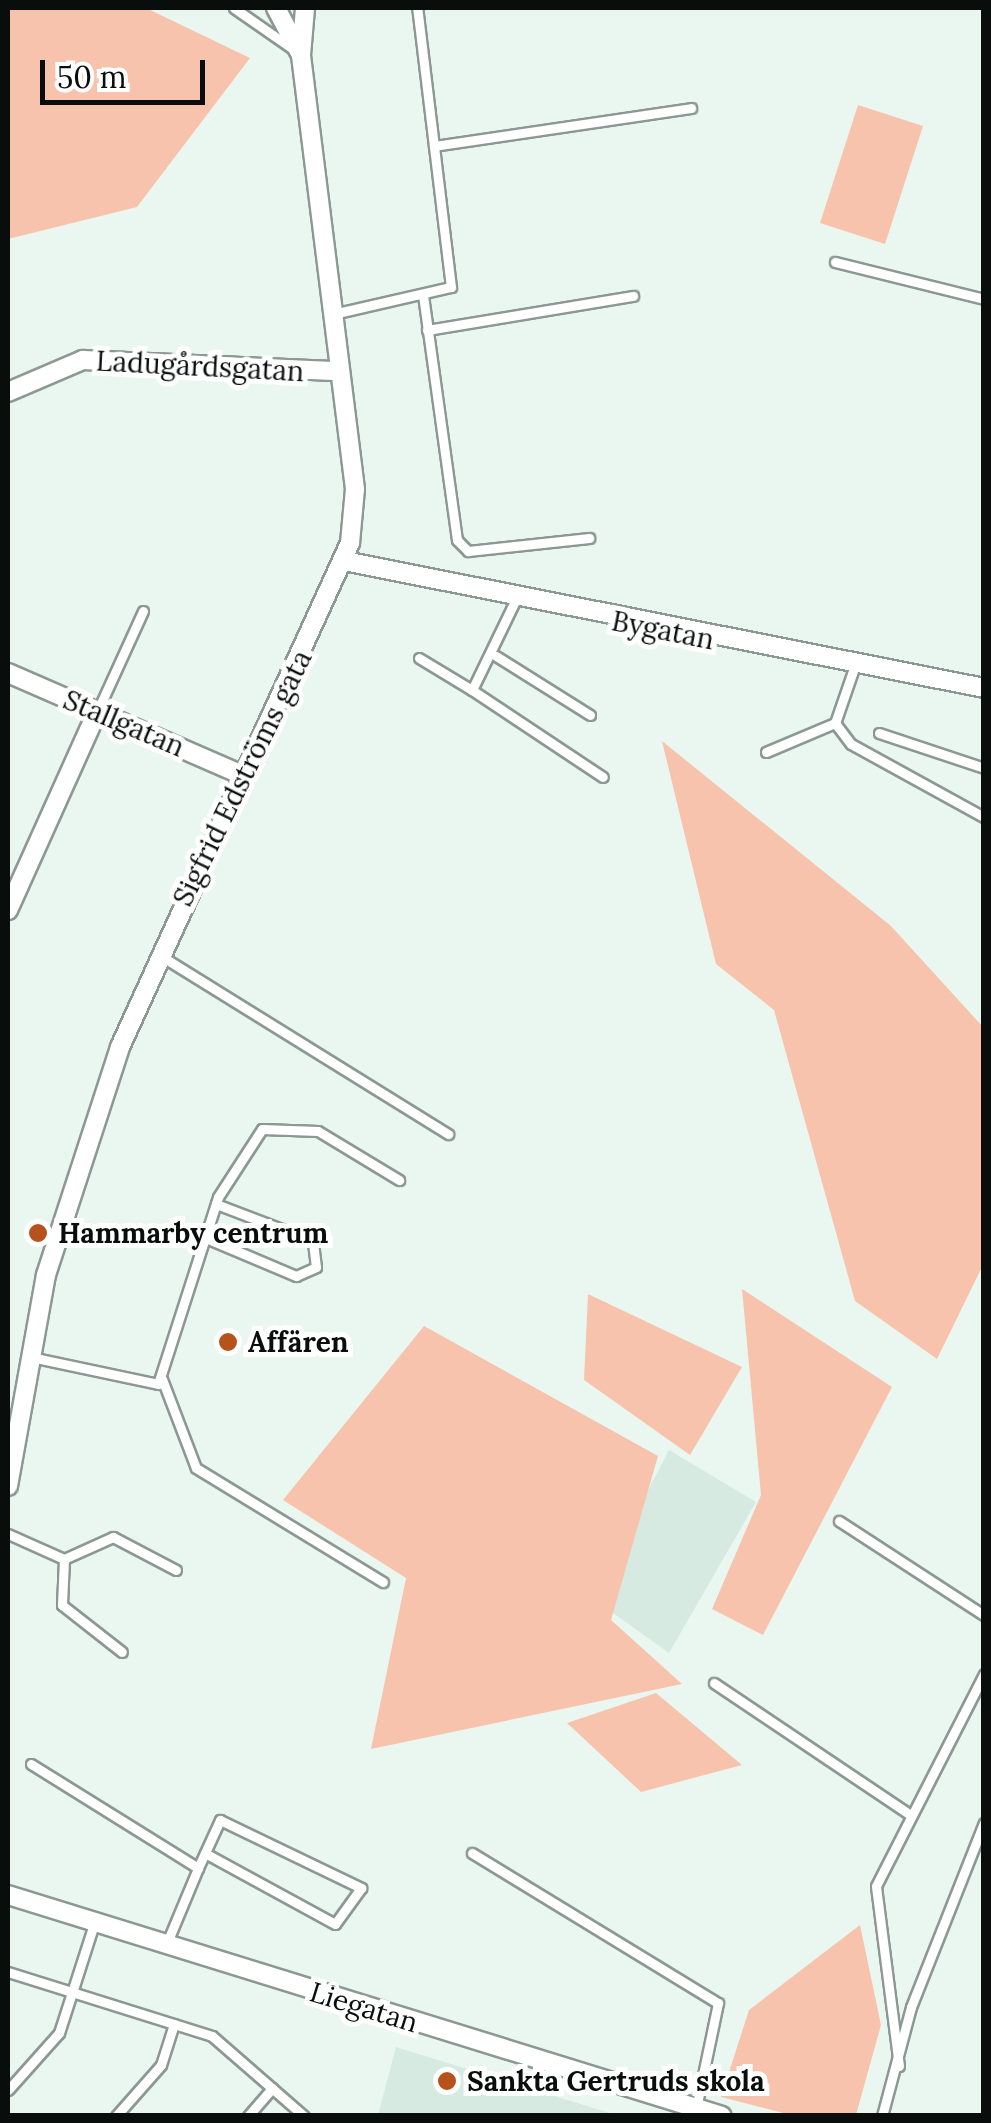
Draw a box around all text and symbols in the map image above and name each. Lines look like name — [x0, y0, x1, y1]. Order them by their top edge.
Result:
scale bar — [45, 40, 210, 102]
text: 50 m — [57, 58, 127, 96]
street label: Ladugårdsgatan — [95, 344, 305, 388]
street label: Bygatan — [609, 604, 717, 656]
street label: Sigfrid Edströms gata — [165, 645, 319, 911]
street label: Stallgatan — [58, 682, 190, 764]
place label: Hammarby centrum — [58, 1216, 328, 1250]
marker: Hammarby centrum — [27, 1222, 49, 1244]
place label: Affären — [248, 1325, 349, 1359]
marker: Affären — [217, 1331, 239, 1353]
street label: Liegatan — [306, 1975, 422, 2039]
place label: Sankta Gertruds skola — [467, 2064, 765, 2098]
marker: Sankta Gertruds skola — [436, 2070, 458, 2092]

